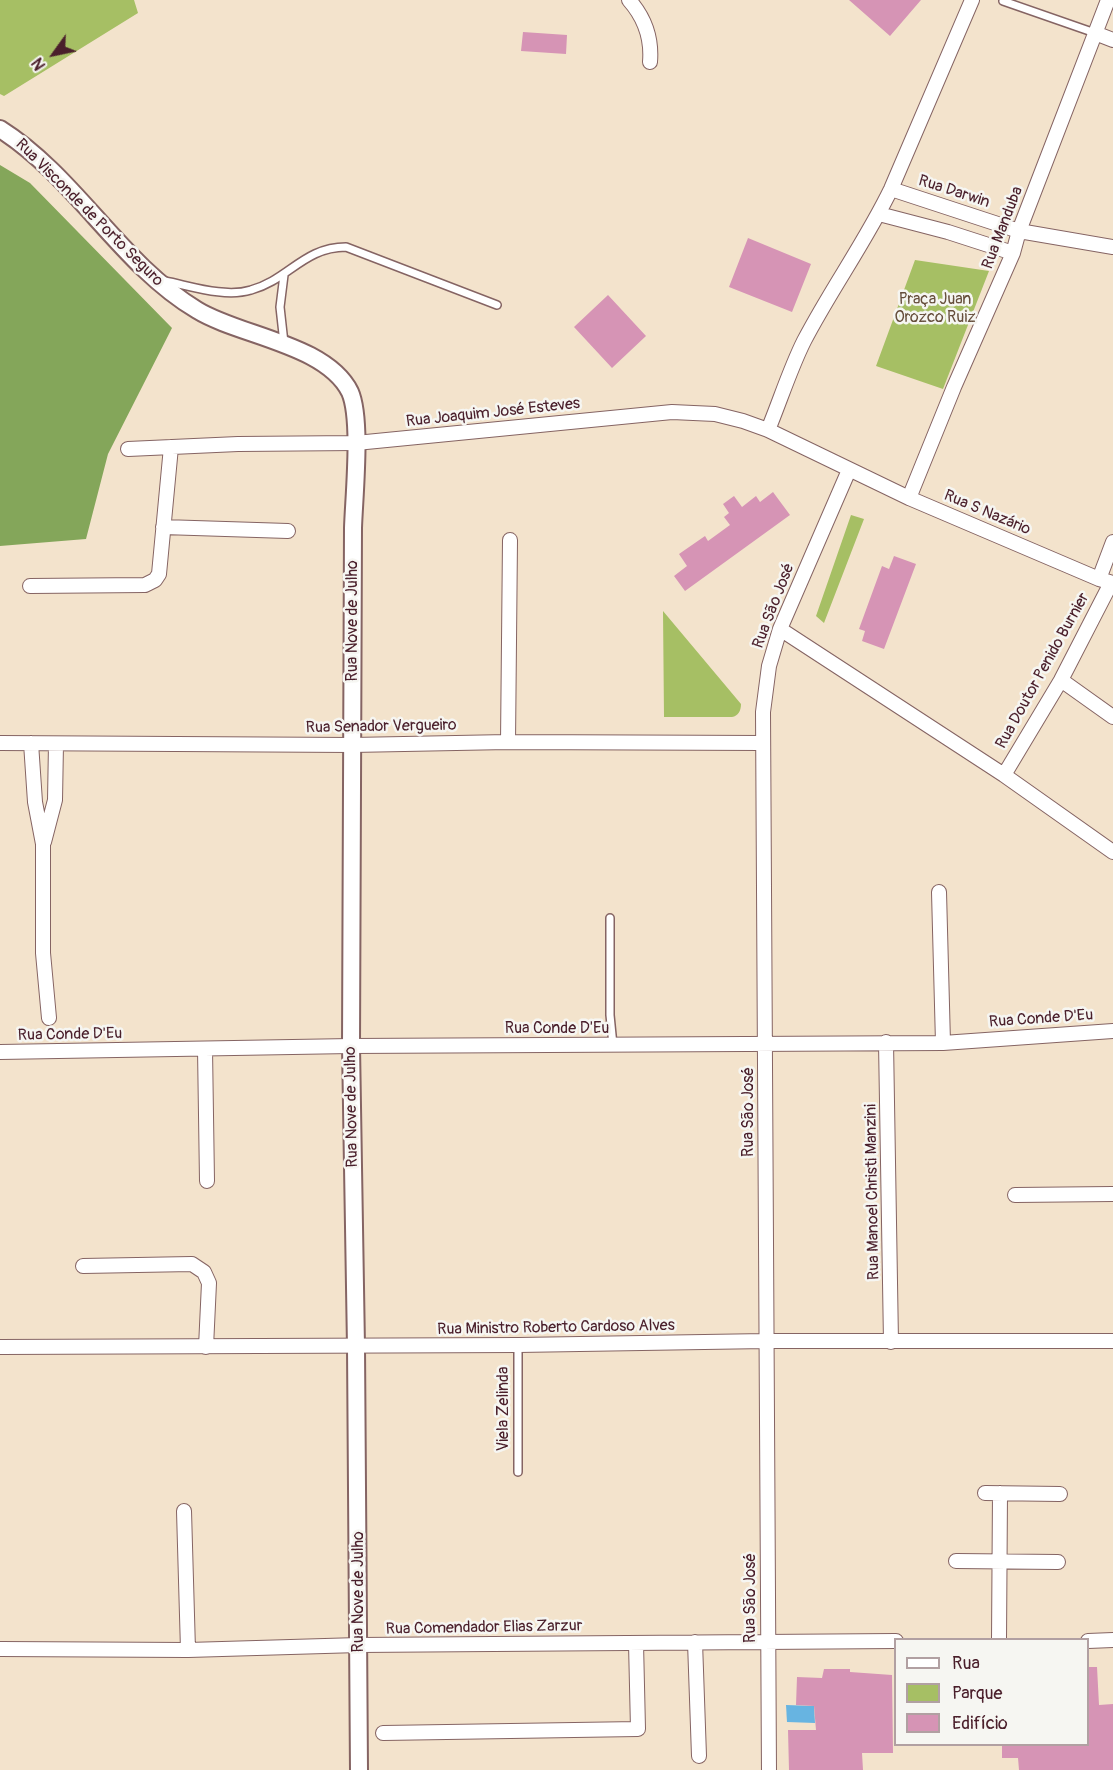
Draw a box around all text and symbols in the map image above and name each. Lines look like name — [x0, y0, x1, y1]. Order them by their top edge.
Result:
north arrow — [24, 24, 84, 84]
text: N — [28, 54, 50, 74]
street label: Rua Visconde de Porto Seguro — [11, 135, 167, 291]
street label: Rua Darwin — [916, 171, 992, 213]
street label: Rua Manduba — [978, 184, 1028, 272]
park label: Praça Juan Orozco Ruiz — [894, 290, 976, 328]
street label: Rua Joaquim José Esteves — [405, 394, 581, 432]
street label: Rua S Nazário — [941, 486, 1033, 540]
street label: Rua Nove de Julho — [343, 560, 363, 682]
street label: Rua São José — [749, 561, 799, 651]
street label: Rua Doutor Penido Burnier — [992, 590, 1094, 752]
street label: Rua Senador Vergueiro — [305, 716, 457, 738]
street label: Rua Conde D'Eu — [988, 1006, 1094, 1032]
street label: Rua Conde D'Eu — [505, 1019, 609, 1039]
street label: Rua Conde D'Eu — [18, 1024, 122, 1046]
street label: Rua Nove de Julho — [341, 1046, 363, 1168]
street label: Rua São José — [739, 1067, 759, 1157]
street label: Rua Manoel Christi Manzini — [862, 1104, 884, 1280]
street label: Rua Ministro Roberto Cardoso Alves — [437, 1316, 675, 1340]
street label: Viela Zelinda — [494, 1367, 514, 1451]
street label: Rua Nove de Julho — [349, 1531, 369, 1653]
street label: Rua São José — [741, 1553, 761, 1643]
street label: Rua Comendador Elias Zarzur — [385, 1617, 583, 1639]
legend — [894, 1638, 1089, 1746]
text: Rua — [952, 1652, 980, 1675]
text: Parque — [952, 1682, 1002, 1705]
text: Edifício — [952, 1712, 1008, 1735]

